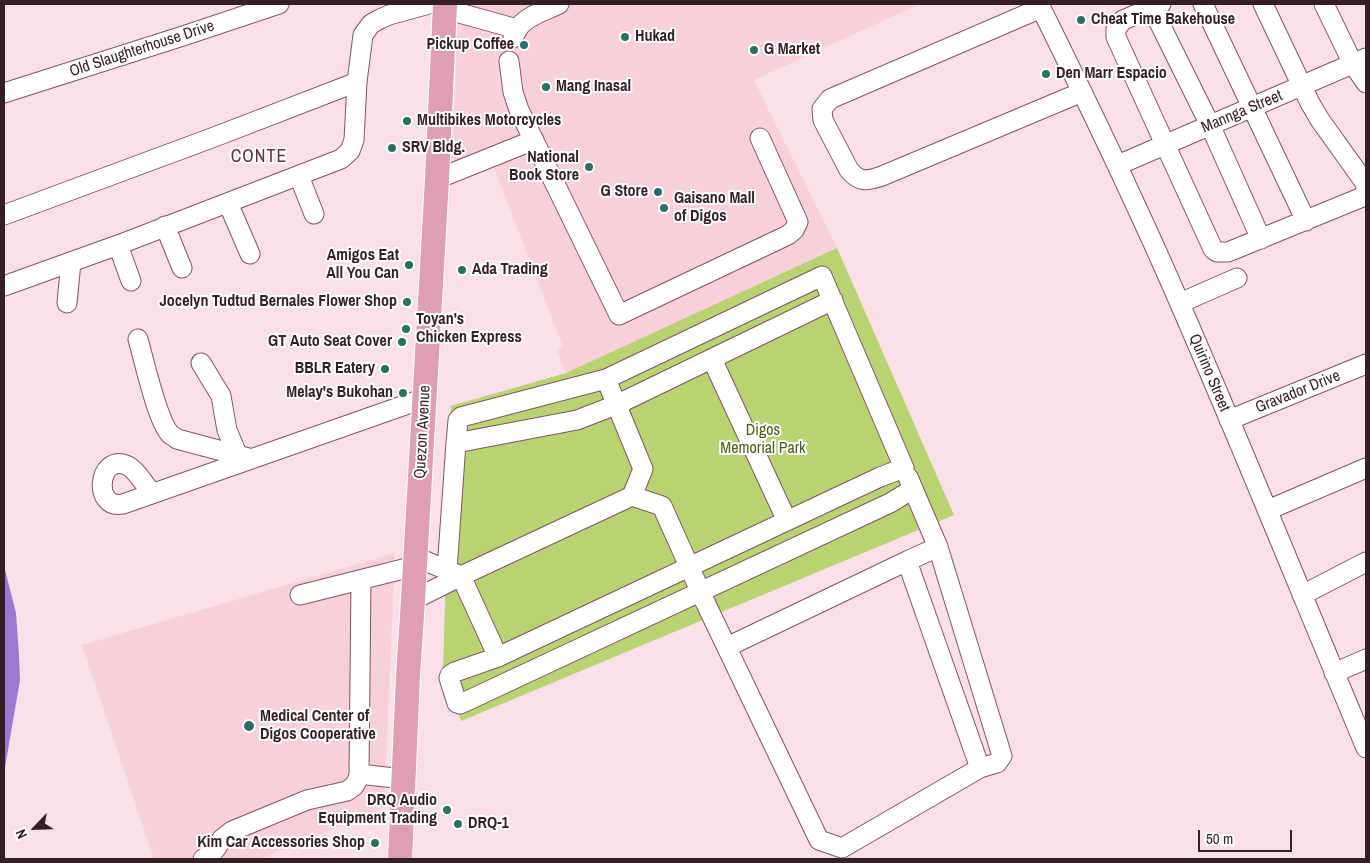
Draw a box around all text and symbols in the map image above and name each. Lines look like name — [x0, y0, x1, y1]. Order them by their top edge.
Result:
place label: Cheat Time Bakehouse — [1091, 10, 1235, 30]
marker: Cheat Time Bakehouse — [1075, 14, 1087, 26]
street label: Old Slaughterhouse Drive — [67, 17, 217, 81]
place label: Hukad — [635, 27, 675, 47]
marker: Hukad — [619, 31, 631, 43]
place label: Pickup Coffee — [427, 35, 514, 55]
marker: Pickup Coffee — [518, 39, 530, 51]
place label: G Market — [764, 40, 820, 60]
marker: G Market — [748, 44, 760, 56]
place label: Den Marr Espacio — [1056, 64, 1167, 84]
marker: Den Marr Espacio — [1040, 68, 1052, 80]
place label: Mang Inasal — [556, 77, 631, 97]
marker: Mang Inasal — [540, 81, 552, 93]
street label: Mannga Street — [1199, 86, 1285, 138]
place label: Multibikes Motorcycles — [417, 111, 561, 131]
marker: Multibikes Motorcycles — [401, 115, 413, 127]
place label: SRV Bldg. — [402, 138, 465, 158]
marker: SRV Bldg. — [386, 142, 398, 154]
district label: CONTE — [230, 146, 288, 168]
place label: National Book Store — [509, 148, 579, 186]
marker: National Book Store — [583, 161, 595, 173]
place label: G Store — [601, 182, 648, 202]
marker: G Store — [652, 186, 664, 198]
place label: Gaisano Mall of Digos — [674, 189, 755, 227]
marker: Gaisano Mall of Digos — [658, 202, 670, 214]
place label: Amigos Eat All You Can — [326, 246, 399, 284]
marker: Amigos Eat All You Can — [403, 259, 415, 271]
place label: Ada Trading — [472, 260, 548, 280]
marker: Ada Trading — [456, 264, 468, 276]
place label: Jocelyn Tudtud Bernales Flower Shop — [160, 292, 397, 312]
marker: Jocelyn Tudtud Bernales Flower Shop — [401, 296, 413, 308]
place label: Toyan's Chicken Express — [416, 310, 522, 348]
marker: Toyan's Chicken Express — [400, 323, 412, 335]
street label: Quirino Street — [1184, 331, 1234, 415]
place label: GT Auto Seat Cover — [268, 332, 392, 352]
marker: GT Auto Seat Cover — [396, 336, 408, 348]
place label: BBLR Eatery — [295, 359, 375, 379]
marker: BBLR Eatery — [379, 363, 391, 375]
street label: Gravador Drive — [1253, 366, 1343, 418]
place label: Melay's Bukohan — [286, 383, 393, 403]
street label: Quezon Avenue — [411, 385, 435, 479]
marker: Melay's Bukohan — [397, 387, 409, 399]
park label: Digos Memorial Park — [720, 421, 806, 459]
place label: Medical Center of Digos Cooperative — [260, 707, 376, 745]
marker: Medical Center of Digos Cooperative — [242, 719, 256, 733]
place label: DRQ Audio Equipment Trading — [318, 791, 437, 829]
north arrow — [10, 803, 60, 853]
marker: DRQ Audio Equipment Trading — [441, 804, 453, 816]
place label: DRQ-1 — [468, 814, 509, 834]
marker: DRQ-1 — [452, 818, 464, 830]
scale bar — [1200, 820, 1294, 852]
text: N — [11, 827, 31, 842]
text: 50 m — [1206, 828, 1233, 849]
place label: Kim Car Accessories Shop — [197, 833, 365, 853]
marker: Kim Car Accessories Shop — [369, 837, 381, 849]

